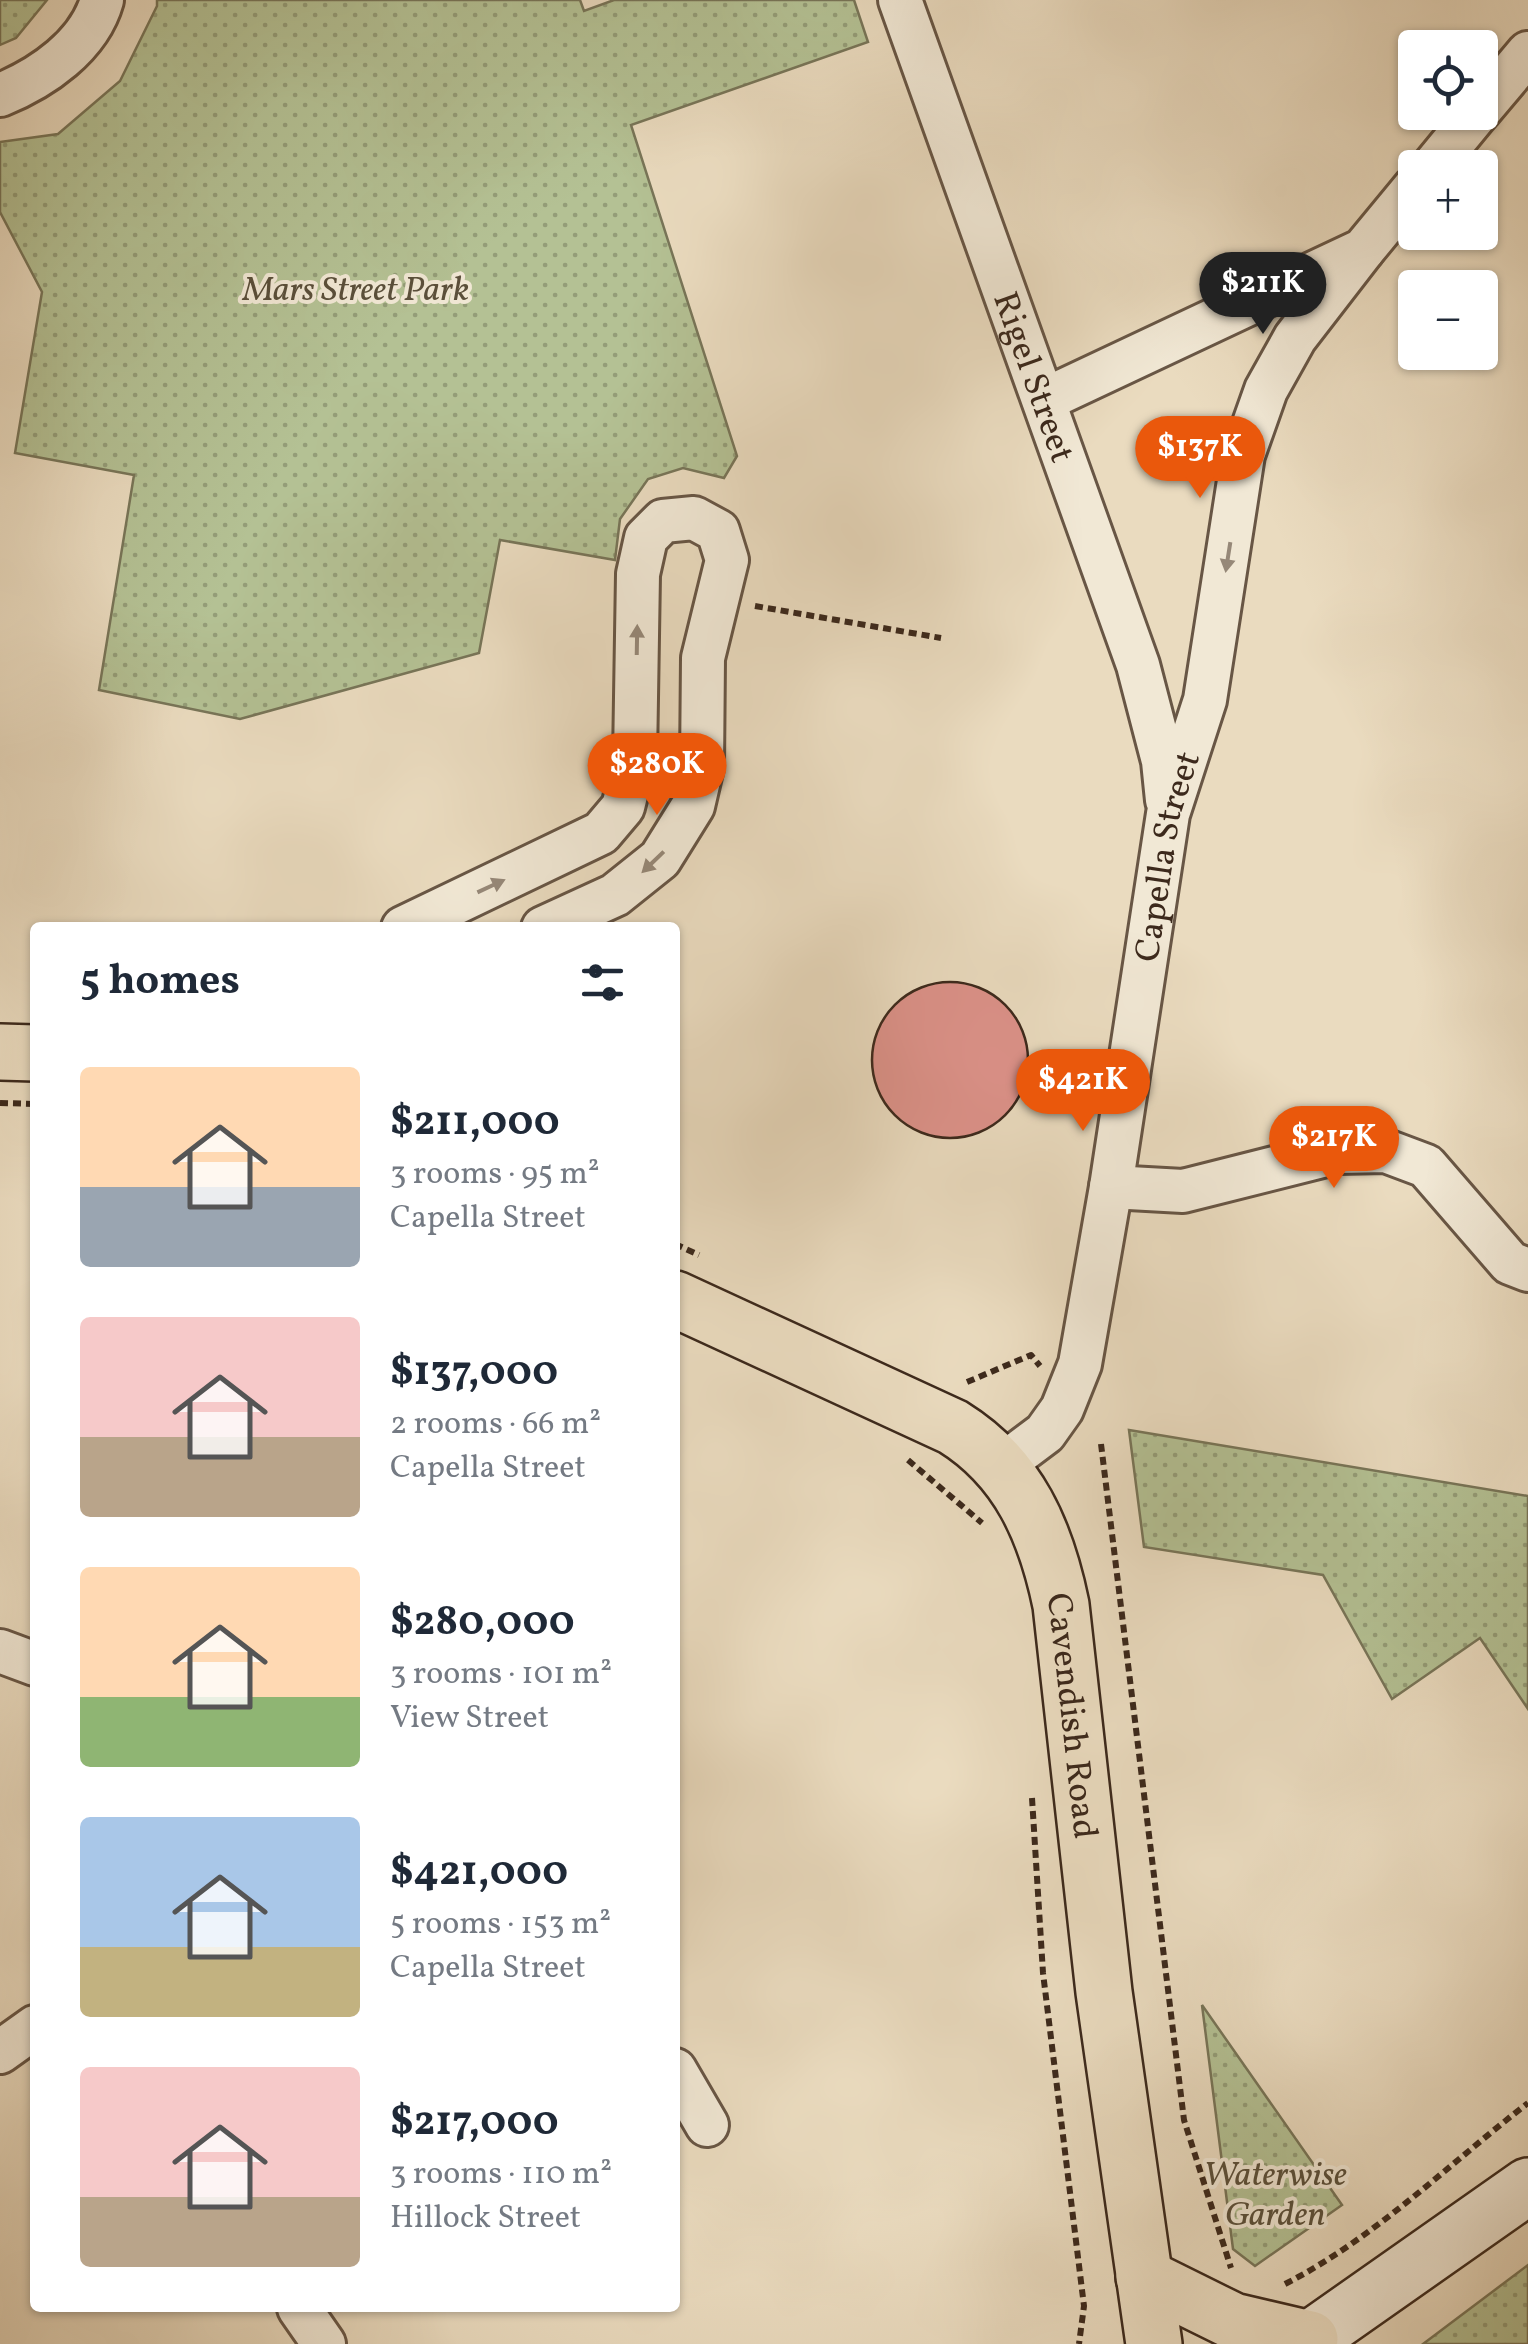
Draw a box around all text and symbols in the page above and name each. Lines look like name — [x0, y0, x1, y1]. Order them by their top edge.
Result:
map controls — [1398, 30, 1498, 370]
button: locate — [1398, 30, 1498, 130]
button: + — [1398, 150, 1498, 250]
pin: $211K — [1193, 252, 1333, 337]
text: $211K — [1221, 262, 1305, 306]
park label: Mars Street Park — [242, 267, 469, 315]
button: − — [1398, 270, 1498, 370]
street label: Rigel Street — [979, 286, 1085, 470]
pin: $137K — [1130, 416, 1270, 501]
text: $137K — [1157, 426, 1243, 470]
one-way arrow — [1219, 542, 1235, 573]
one-way arrow — [629, 623, 645, 655]
pin: $280K — [587, 733, 727, 818]
text: $280K — [610, 743, 704, 787]
street label: Capella Street — [1125, 746, 1214, 965]
one-way arrow — [641, 850, 665, 874]
one-way arrow — [476, 877, 505, 894]
text: 5 homes — [80, 953, 240, 1012]
icon: filters — [575, 955, 630, 1010]
pin: $421K — [1013, 1049, 1153, 1134]
text: $421K — [1038, 1059, 1128, 1103]
text: $211,000 — [390, 1094, 560, 1153]
pin: $217K — [1264, 1106, 1404, 1191]
icon: home — [160, 1107, 280, 1227]
text: $217K — [1291, 1116, 1377, 1160]
text: 3 rooms · 95 m² — [390, 1153, 600, 1197]
text: Capella Street — [390, 1197, 586, 1241]
text: $137,000 — [390, 1344, 558, 1403]
icon: home — [160, 1357, 280, 1477]
text: 2 rooms · 66 m² — [390, 1403, 601, 1447]
text: Capella Street — [390, 1447, 586, 1491]
street label: Cavendish Road — [1032, 1589, 1108, 1841]
text: $280,000 — [390, 1594, 575, 1653]
icon: home — [160, 1607, 280, 1727]
text: 3 rooms · 101 m² — [390, 1653, 612, 1697]
text: View Street — [390, 1697, 549, 1741]
text: $421,000 — [390, 1844, 568, 1903]
icon: home — [160, 1857, 280, 1977]
text: 5 rooms · 153 m² — [390, 1903, 611, 1947]
text: Capella Street — [390, 1947, 586, 1991]
text: $217,000 — [390, 2094, 559, 2153]
icon: home — [160, 2107, 280, 2227]
park label: Waterwise Garden — [1203, 2152, 1347, 2240]
text: 3 rooms · 110 m² — [390, 2153, 612, 2197]
text: Hillock Street — [390, 2197, 581, 2241]

